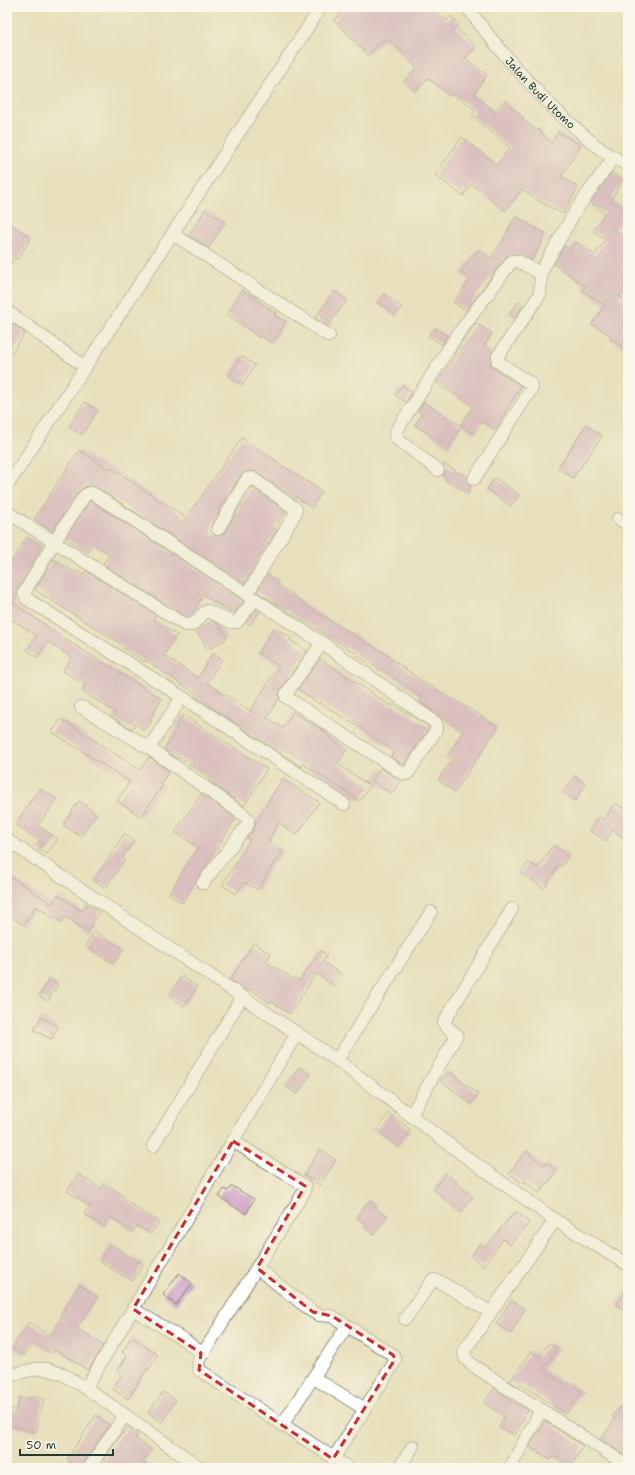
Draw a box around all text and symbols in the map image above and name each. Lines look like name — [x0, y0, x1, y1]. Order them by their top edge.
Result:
street label: Jalan Budi Utomo — [501, 54, 579, 133]
scale bar — [20, 1431, 113, 1457]
text: 50 m — [26, 1437, 56, 1453]

